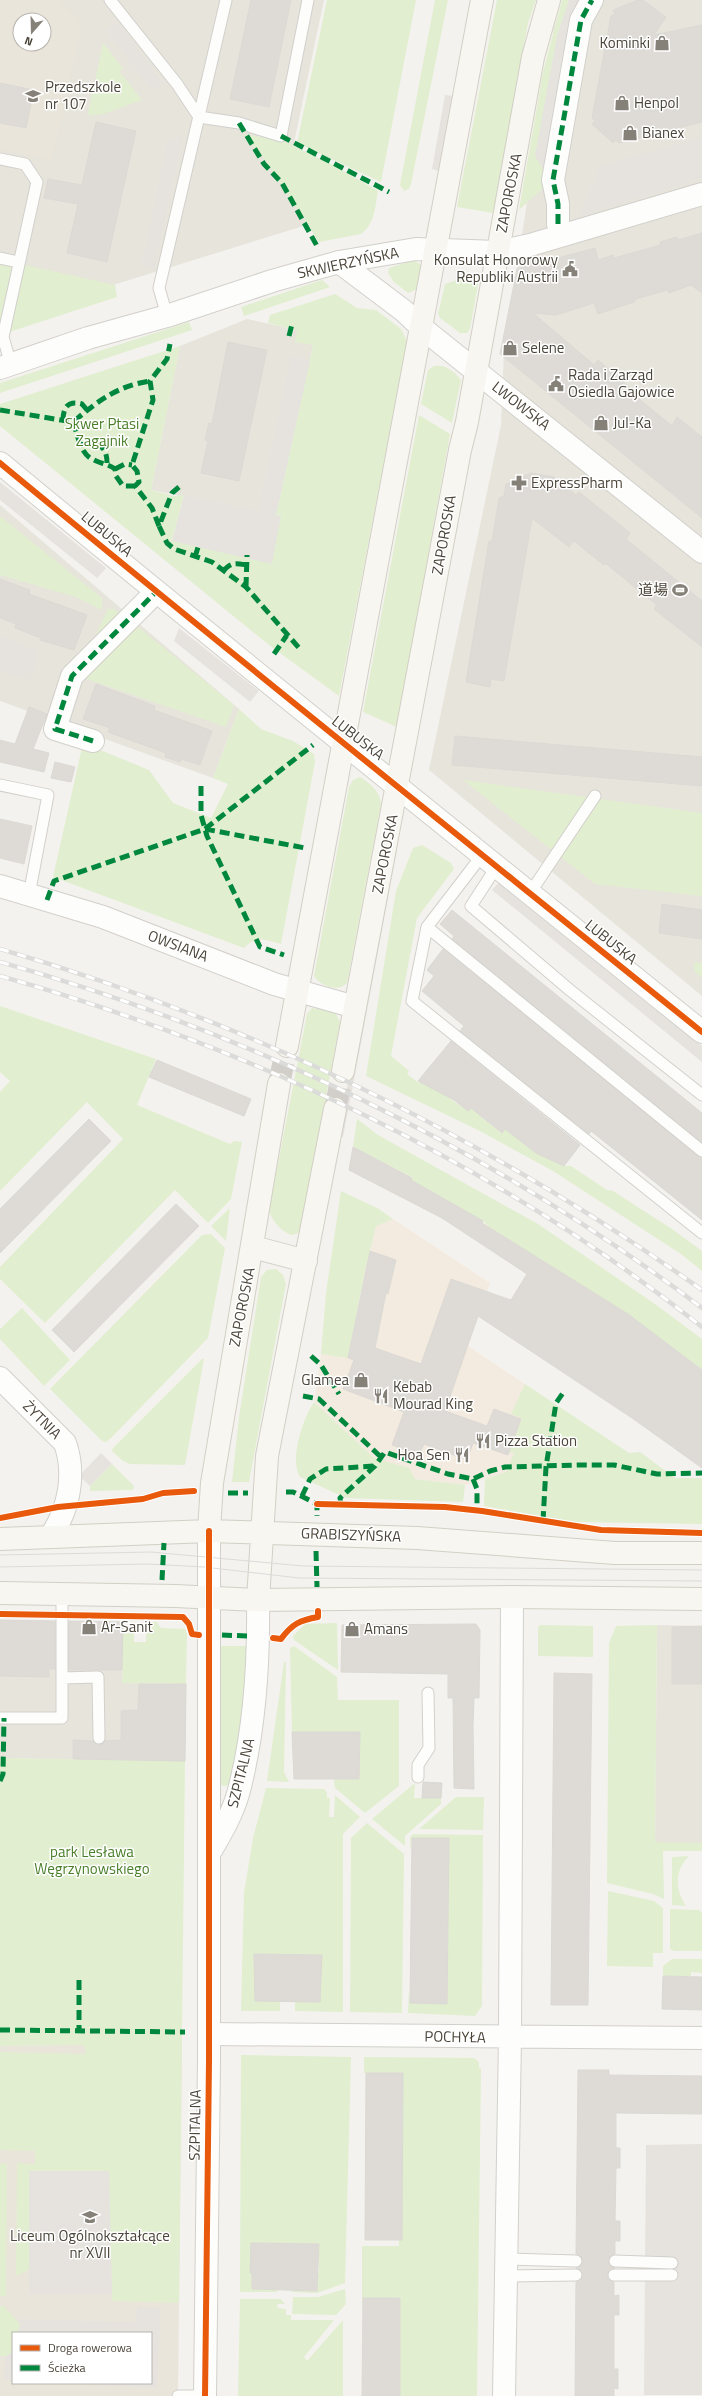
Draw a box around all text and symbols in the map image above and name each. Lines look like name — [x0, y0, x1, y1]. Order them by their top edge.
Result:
north arrow — [12, 12, 52, 52]
place label: Kominki — [599, 31, 650, 54]
text: N — [22, 33, 35, 50]
shop icon: Kominki — [653, 34, 671, 52]
place label: Przedszkole nr 107 — [45, 75, 121, 115]
school or university icon: Przedszkole nr 107 — [24, 87, 42, 105]
place label: Henpol — [634, 91, 679, 114]
shop icon: Henpol — [613, 94, 631, 112]
place label: Bianex — [642, 121, 685, 144]
shop icon: Bianex — [621, 124, 639, 142]
street label: ZAPOROSKA — [490, 151, 527, 235]
street label: SKWIERZYŃSKA — [295, 241, 401, 284]
place label: Konsulat Honorowy Republiki Austrii — [434, 248, 558, 288]
public building icon: Konsulat Honorowy Republiki Austrii — [561, 260, 579, 278]
place label: Selene — [522, 336, 564, 359]
shop icon: Selene — [501, 339, 519, 357]
place label: Rada i Zarząd Osiedla Gajowice — [568, 363, 675, 403]
street label: LWOWSKA — [487, 375, 555, 436]
public building icon: Rada i Zarząd Osiedla Gajowice — [547, 375, 565, 393]
place label: Jul-Ka — [613, 411, 652, 434]
park label: Skwer Ptasi Zagajnik — [65, 412, 139, 452]
shop icon: Jul-Ka — [592, 414, 610, 432]
place label: ExpressPharm — [531, 471, 623, 494]
pharmacy icon: ExpressPharm — [510, 474, 528, 492]
street label: ZAPOROSKA — [425, 493, 462, 577]
street label: LUBUSKA — [77, 505, 138, 562]
place label: 道場 — [638, 578, 668, 601]
sports icon: 道場 — [671, 581, 689, 599]
street label: LUBUSKA — [327, 710, 390, 766]
street label: ZAPOROSKA — [366, 812, 403, 896]
street label: LUBUSKA — [580, 913, 642, 970]
street label: OWSIANA — [145, 924, 212, 968]
street label: ZAPOROSKA — [223, 1265, 260, 1349]
place label: Glamea — [301, 1368, 349, 1391]
shop icon: Glamea — [352, 1371, 370, 1389]
place label: Kebab Mourad King — [393, 1375, 473, 1415]
restaurant icon: Kebab Mourad King — [372, 1387, 390, 1405]
street label: ŻYTNIA — [18, 1395, 67, 1444]
place label: Pizza Station — [495, 1429, 577, 1452]
restaurant icon: Pizza Station — [474, 1432, 492, 1450]
place label: Hoa Sen — [397, 1443, 450, 1466]
restaurant icon: Hoa Sen — [453, 1446, 471, 1464]
street label: GRABISZYŃSKA — [301, 1521, 402, 1548]
place label: Ar-Sanit — [101, 1615, 154, 1638]
place label: Amans — [364, 1617, 408, 1640]
shop icon: Ar-Sanit — [80, 1618, 98, 1636]
shop icon: Amans — [343, 1620, 361, 1638]
street label: SZPITALNA — [221, 1736, 260, 1810]
park label: park Lesława Węgrzynowskiego — [34, 1840, 150, 1880]
street label: POCHYŁA — [424, 2024, 486, 2049]
street label: SZPITALNA — [182, 2089, 207, 2161]
school or university icon: Liceum Ogólnokształcące nr XVII — [81, 2208, 99, 2226]
place label: Liceum Ogólnokształcące nr XVII — [10, 2224, 170, 2264]
legend — [12, 2332, 152, 2384]
text: Droga rowerowa — [48, 2338, 132, 2357]
text: Ścieżka — [48, 2358, 86, 2377]

